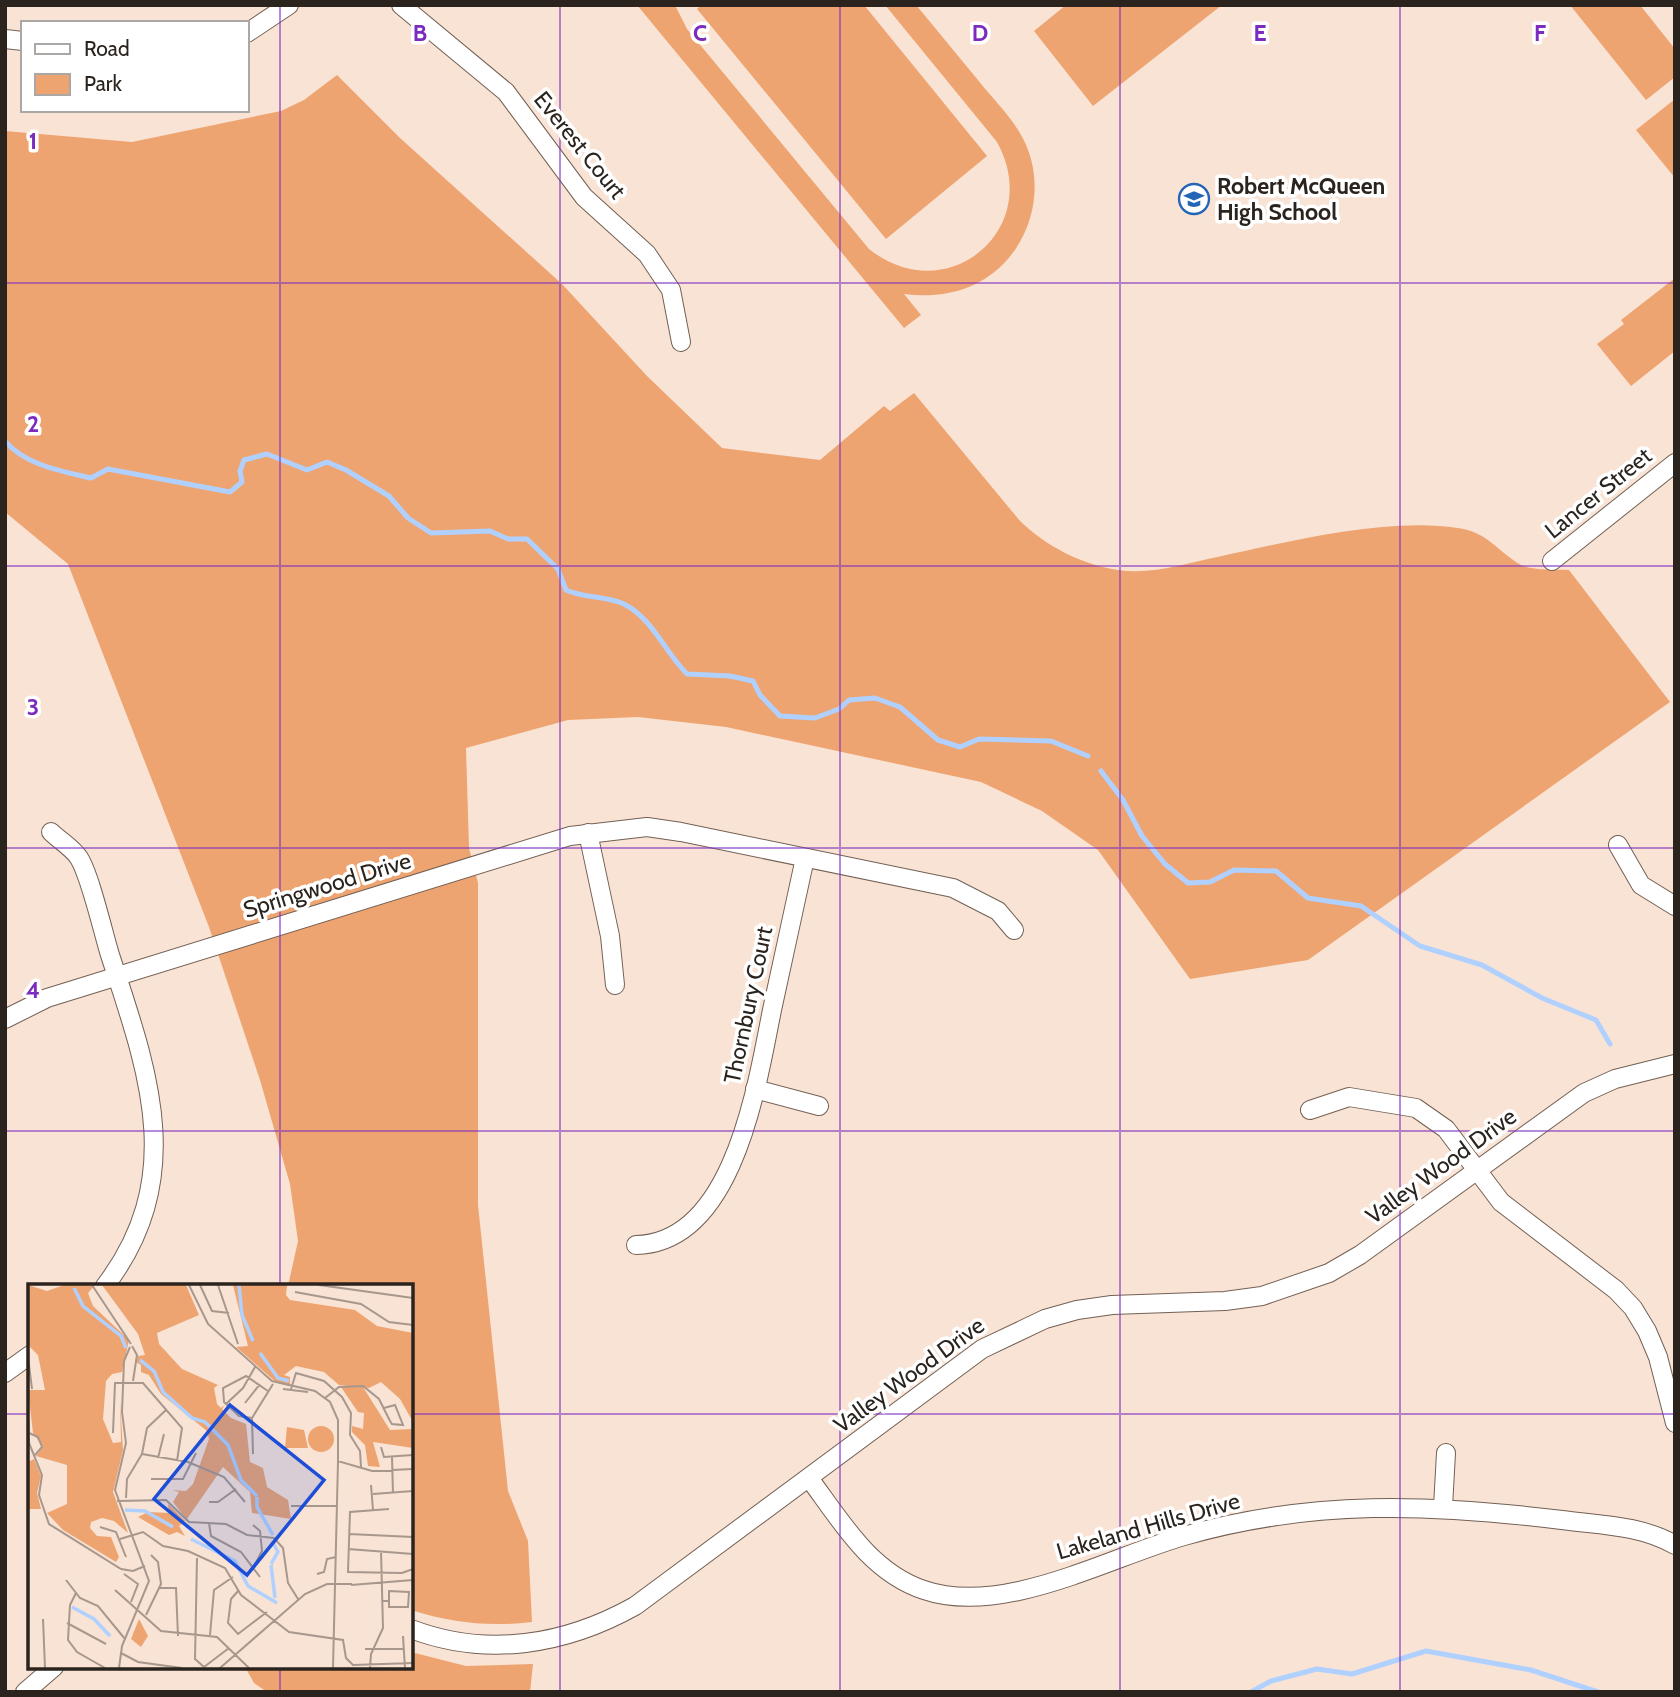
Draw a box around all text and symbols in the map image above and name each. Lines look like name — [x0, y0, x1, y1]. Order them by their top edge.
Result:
text: B — [413, 19, 427, 47]
text: C — [693, 19, 707, 47]
text: D — [972, 19, 988, 47]
text: E — [1253, 19, 1267, 47]
text: F — [1534, 19, 1546, 47]
legend — [21, 21, 248, 112]
text: Road — [84, 36, 130, 61]
text: Park — [84, 71, 122, 96]
street label: Everest Court — [528, 86, 632, 205]
text: 1 — [29, 127, 37, 155]
place label: Robert McQueen High School — [1217, 172, 1385, 226]
school or university icon: Robert McQueen High School — [1177, 182, 1211, 216]
text: 2 — [27, 410, 39, 438]
street label: Lancer Street — [1539, 441, 1657, 544]
text: 3 — [27, 693, 39, 721]
street label: Springwood Drive — [240, 846, 414, 924]
street label: Thornbury Court — [718, 924, 778, 1086]
text: 4 — [26, 976, 40, 1004]
street label: Valley Wood Drive — [1360, 1102, 1522, 1230]
inset map — [28, 1284, 413, 1669]
street label: Valley Wood Drive — [828, 1311, 990, 1439]
street label: Lakeland Hills Drive — [1053, 1486, 1243, 1566]

